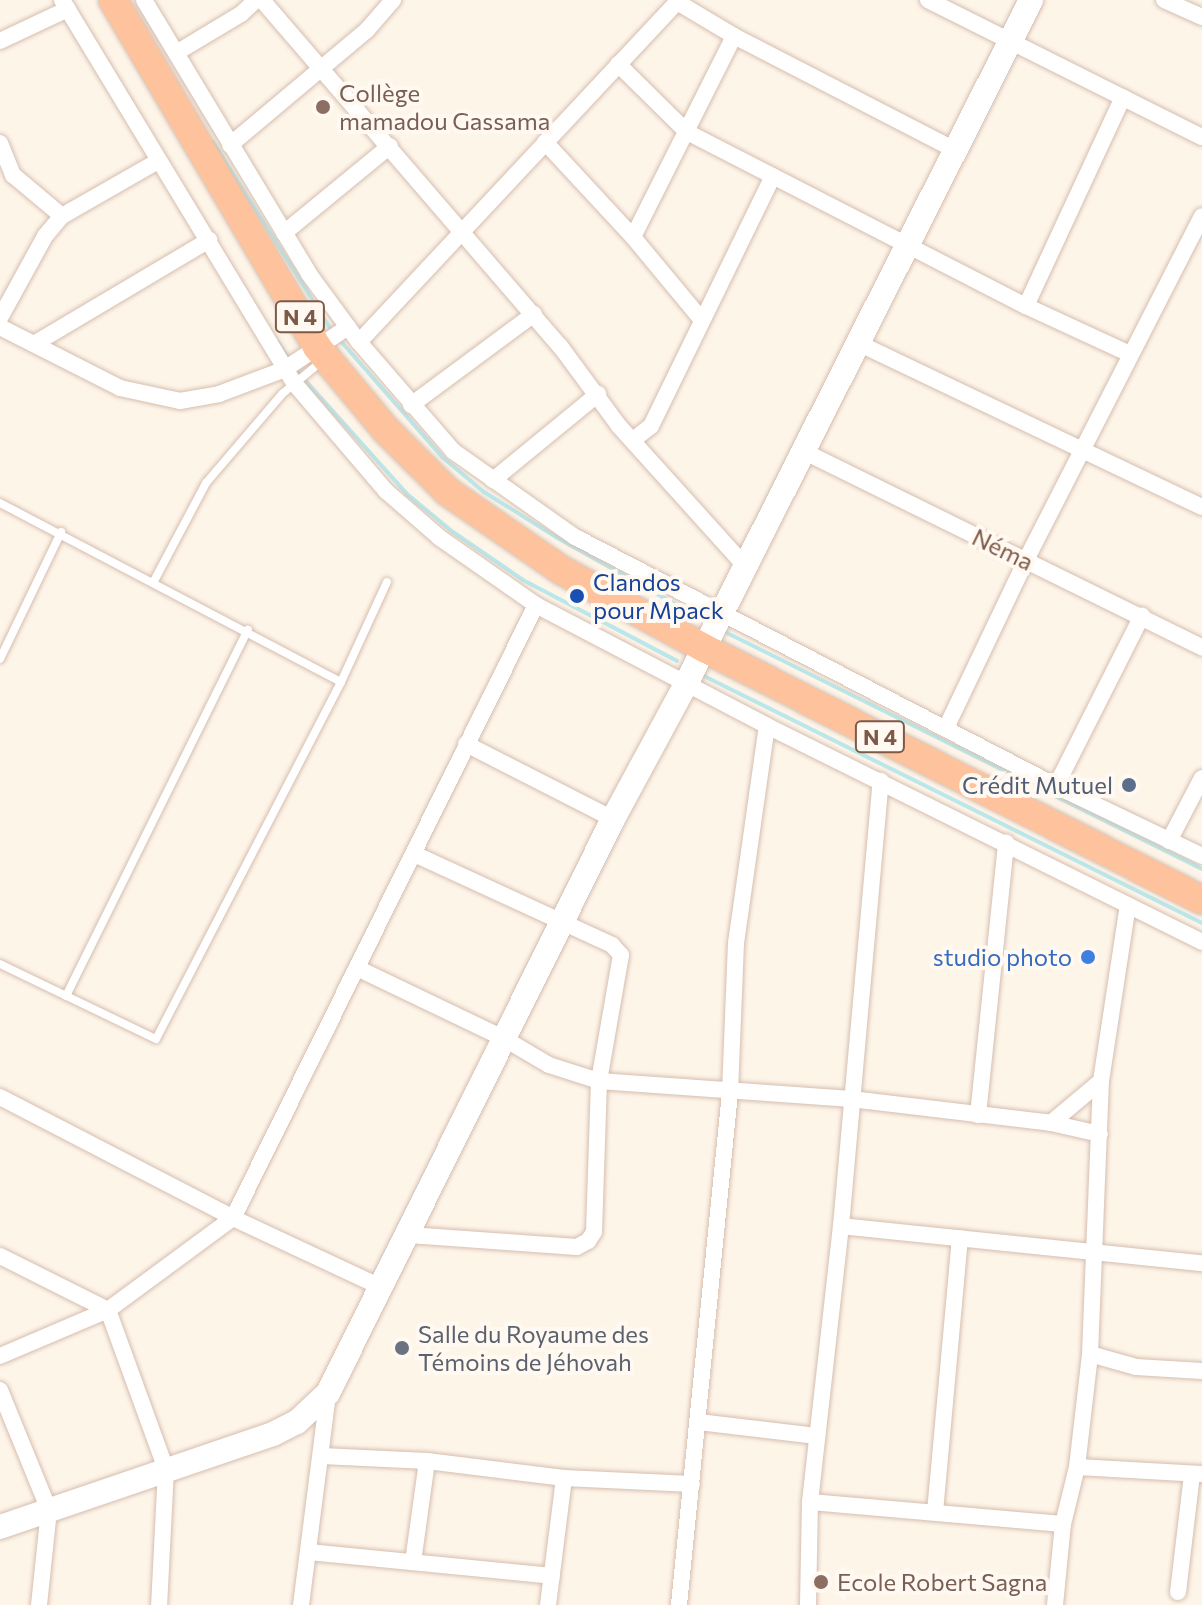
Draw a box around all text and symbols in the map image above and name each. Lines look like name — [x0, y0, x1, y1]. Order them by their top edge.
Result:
place label: Collège mamadou Gassama — [339, 79, 550, 135]
marker: Collège mamadou Gassama — [314, 98, 332, 116]
road number: N 4 — [274, 299, 326, 335]
street label: Néma — [968, 522, 1038, 576]
place label: Clandos pour Mpack — [593, 568, 724, 624]
marker: Clandos pour Mpack — [568, 587, 586, 605]
road number: N 4 — [854, 719, 906, 755]
place label: Crédit Mutuel — [962, 771, 1113, 799]
marker: Crédit Mutuel — [1120, 776, 1138, 794]
place label: studio photo — [933, 943, 1072, 971]
marker: studio photo — [1079, 948, 1097, 966]
place label: Salle du Royaume des Témoins de Jéhovah — [418, 1320, 649, 1376]
marker: Salle du Royaume des Témoins de Jéhovah — [393, 1339, 411, 1357]
place label: Ecole Robert Sagna — [837, 1568, 1047, 1596]
marker: Ecole Robert Sagna — [812, 1573, 830, 1591]

